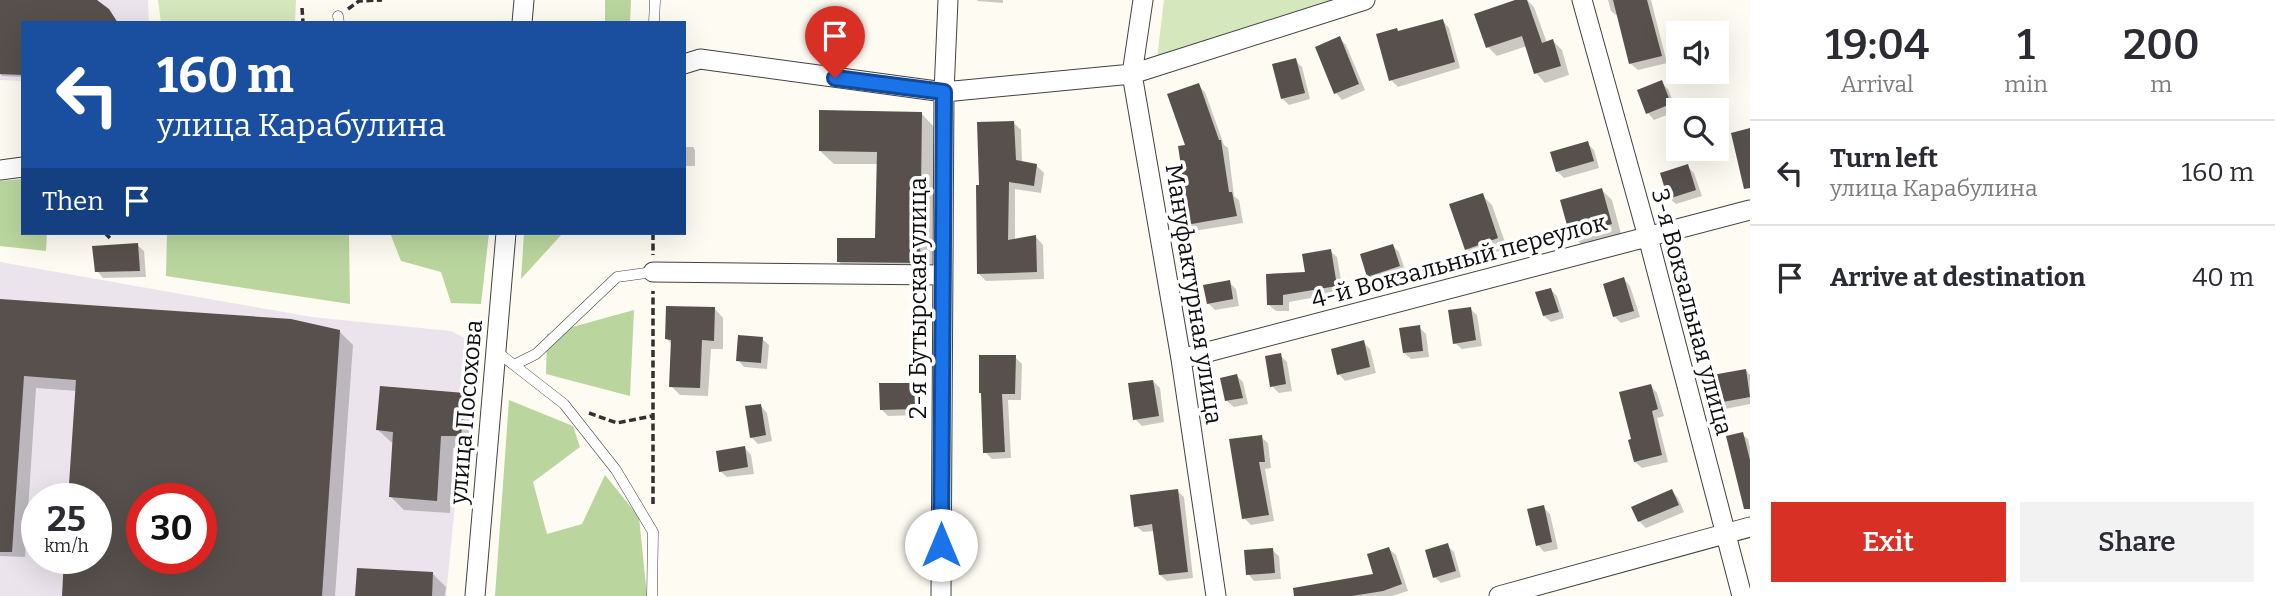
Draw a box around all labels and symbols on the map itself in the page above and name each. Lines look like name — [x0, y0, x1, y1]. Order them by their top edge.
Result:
pin — [805, 6, 865, 78]
street label: Мануфактурная улица — [1160, 162, 1228, 426]
street label: 2-я Бутырская улица — [904, 177, 932, 419]
street label: 3-я Вокзальная улица — [1646, 186, 1738, 438]
street label: 4-й Вокзальный переулок — [1308, 208, 1610, 314]
street label: улица Посохова — [444, 318, 488, 507]
speed limit sign: 30 — [126, 483, 217, 574]
position arrow — [904, 508, 978, 582]

